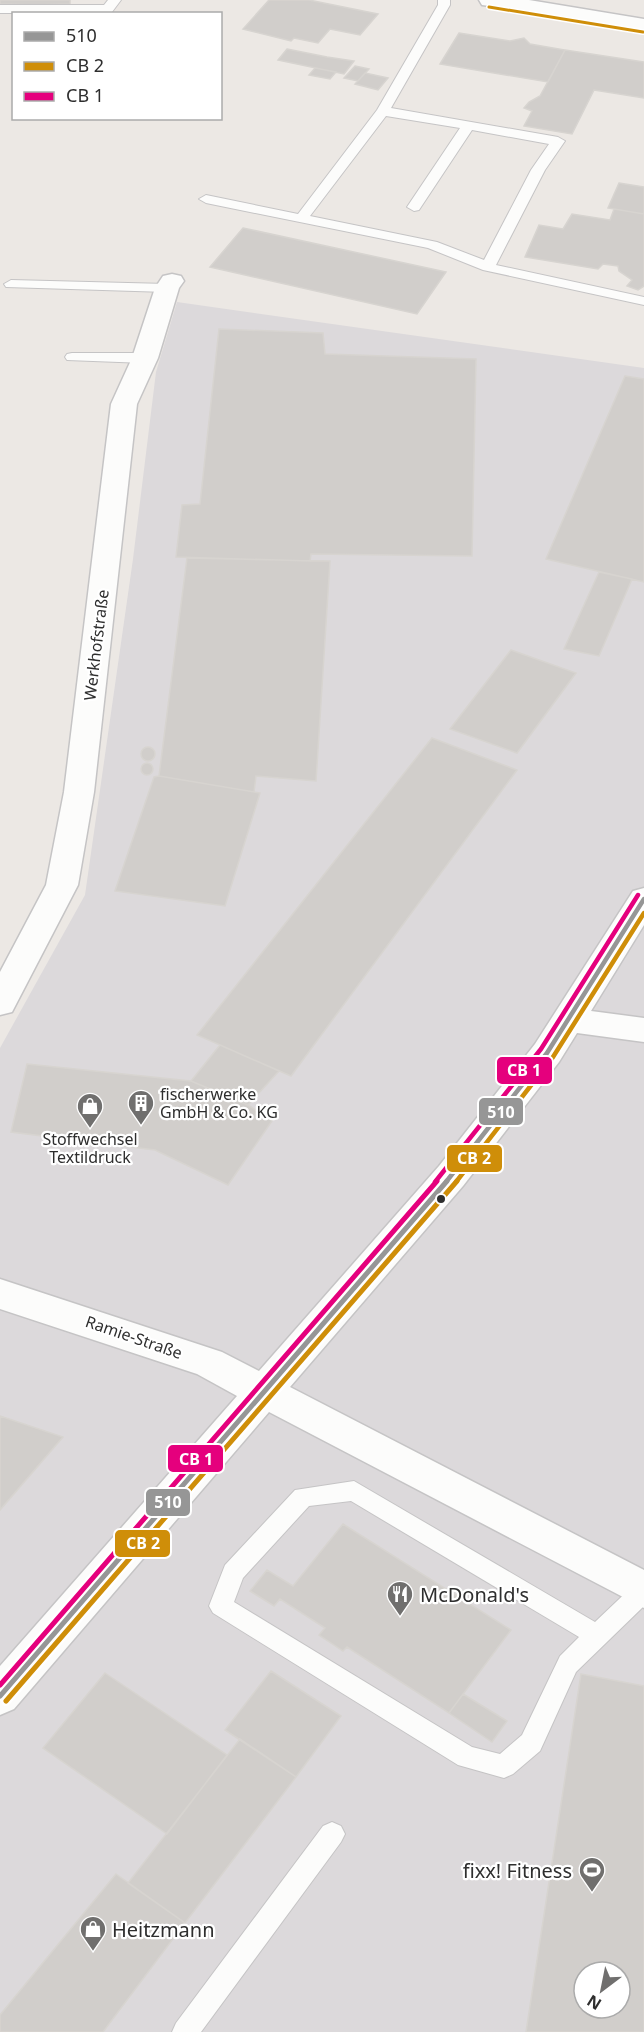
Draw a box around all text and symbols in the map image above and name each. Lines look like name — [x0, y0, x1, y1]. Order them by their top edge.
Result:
legend — [12, 12, 222, 120]
text: 510 — [66, 23, 97, 47]
text: CB 2 — [66, 53, 104, 77]
text: CB 1 — [66, 83, 104, 107]
street label: Werkhofstraße — [78, 588, 114, 702]
line badge: CB 1 — [496, 1056, 553, 1085]
text: CB 1 — [507, 1059, 541, 1081]
place label: fischerwerke GmbH & Co. KG — [160, 1083, 278, 1123]
building icon: fischerwerke GmbH & Co. KG — [126, 1088, 156, 1126]
shop icon: Stoffwechsel Textildruck — [75, 1091, 105, 1129]
line badge: 510 — [478, 1097, 524, 1126]
text: 510 — [487, 1101, 515, 1123]
place label: Stoffwechsel Textildruck — [42, 1128, 138, 1168]
line badge: CB 2 — [446, 1144, 503, 1173]
text: CB 2 — [457, 1147, 491, 1169]
unlabelled marker — [435, 1193, 447, 1205]
street label: Ramie-Straße — [83, 1310, 185, 1364]
line badge: CB 1 — [167, 1444, 224, 1473]
text: CB 1 — [179, 1448, 213, 1470]
line badge: 510 — [145, 1488, 191, 1517]
text: 510 — [154, 1491, 182, 1513]
line badge: CB 2 — [114, 1529, 171, 1558]
text: CB 2 — [126, 1532, 160, 1554]
restaurant icon: McDonald's — [385, 1579, 415, 1617]
place label: McDonald's — [420, 1581, 529, 1608]
sports icon: fixx! Fitness — [577, 1855, 607, 1893]
place label: fixx! Fitness — [463, 1857, 572, 1884]
shop icon: Heitzmann — [78, 1914, 108, 1952]
place label: Heitzmann — [112, 1916, 215, 1943]
north arrow — [572, 1960, 632, 2020]
text: N — [583, 1990, 605, 2015]

